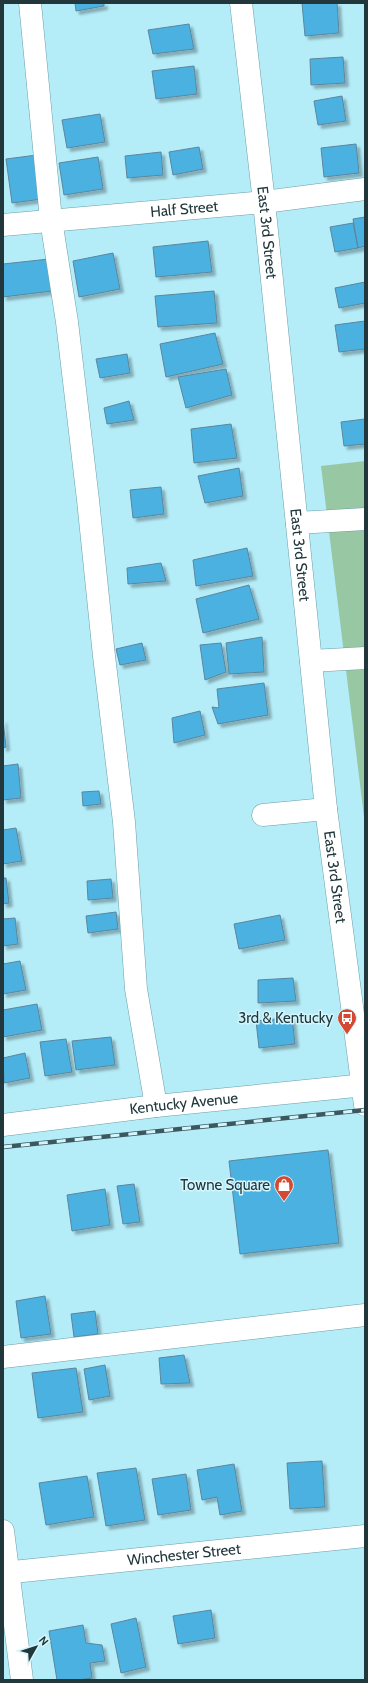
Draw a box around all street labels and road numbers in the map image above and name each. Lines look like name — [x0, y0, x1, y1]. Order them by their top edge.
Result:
street label: East 3rd Street — [253, 185, 281, 280]
street label: Half Street — [150, 197, 219, 221]
street label: East 3rd Street — [286, 508, 314, 602]
street label: East 3rd Street — [320, 830, 350, 924]
street label: Kentucky Avenue — [128, 1089, 239, 1118]
street label: Winchester Street — [126, 1540, 242, 1569]

